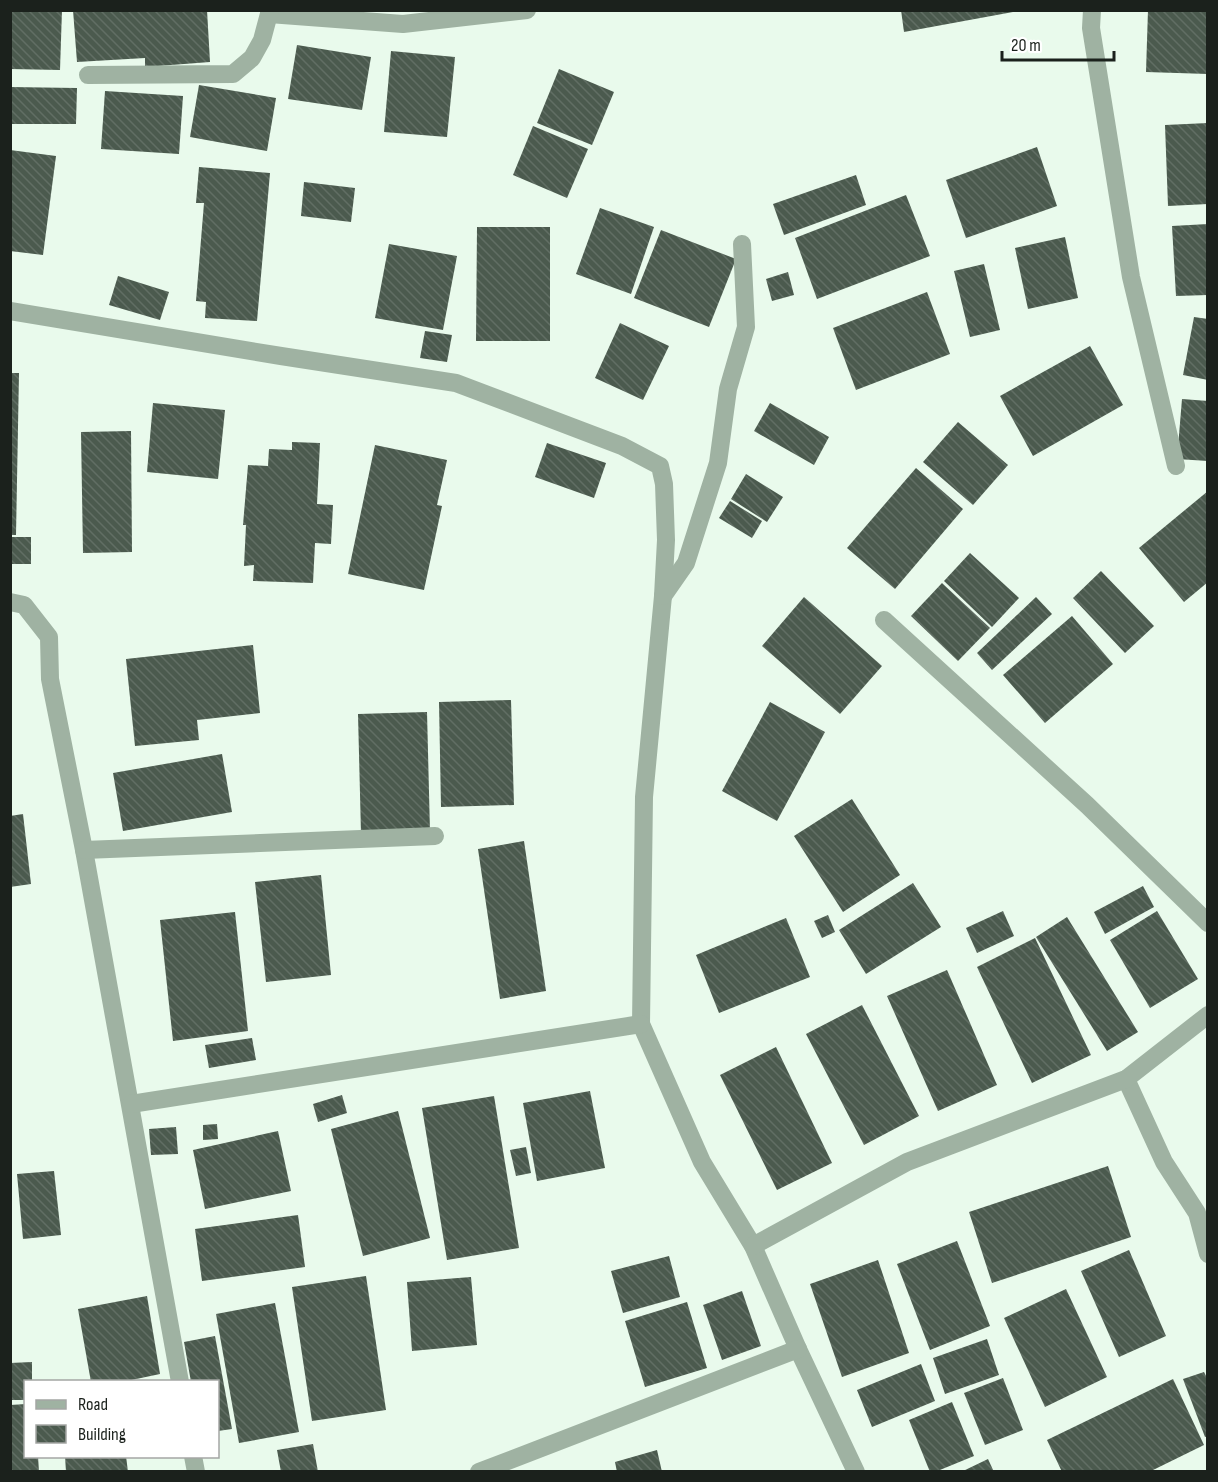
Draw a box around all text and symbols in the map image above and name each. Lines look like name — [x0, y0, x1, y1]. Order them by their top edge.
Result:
scale bar — [1002, 24, 1114, 62]
text: 20 m — [1011, 35, 1041, 56]
legend — [24, 1380, 219, 1458]
text: Road — [78, 1394, 108, 1415]
text: Building — [78, 1424, 126, 1445]

